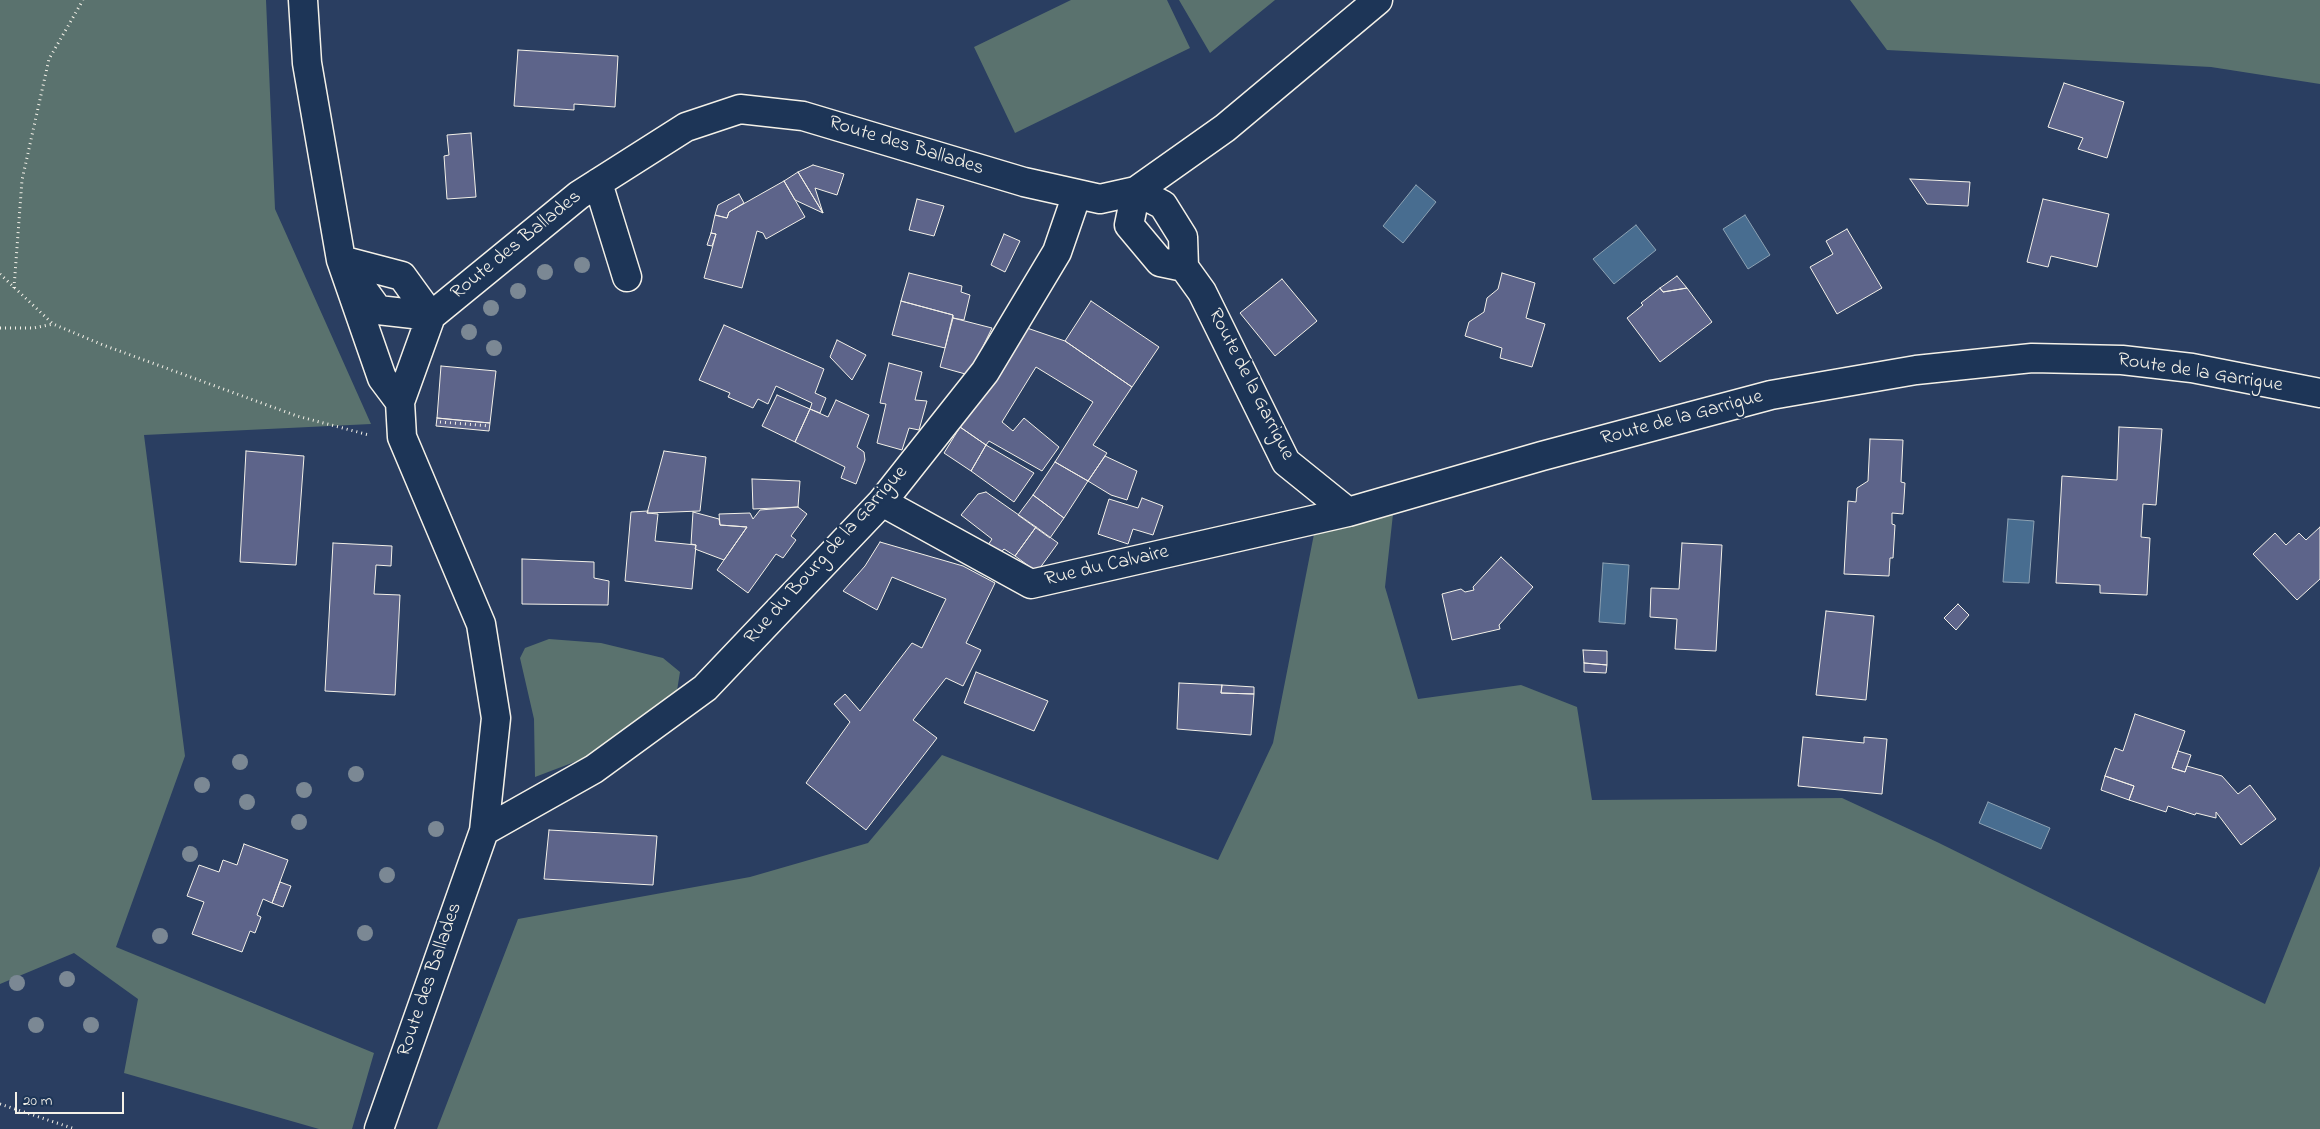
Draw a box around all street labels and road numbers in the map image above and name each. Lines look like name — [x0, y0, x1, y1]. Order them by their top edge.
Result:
street label: Route des Ballades — [825, 112, 987, 182]
street label: Route des Ballades — [447, 186, 587, 306]
street label: Route de la Garrigue — [1201, 305, 1299, 465]
street label: Route de la Garrigue — [2116, 349, 2284, 399]
street label: Route de la Garrigue — [1598, 386, 1766, 452]
street label: Rue du Bourg de la Garrigue — [740, 462, 914, 650]
street label: Rue du Calvaire — [1043, 541, 1171, 593]
street label: Route des Ballades — [393, 900, 469, 1060]

